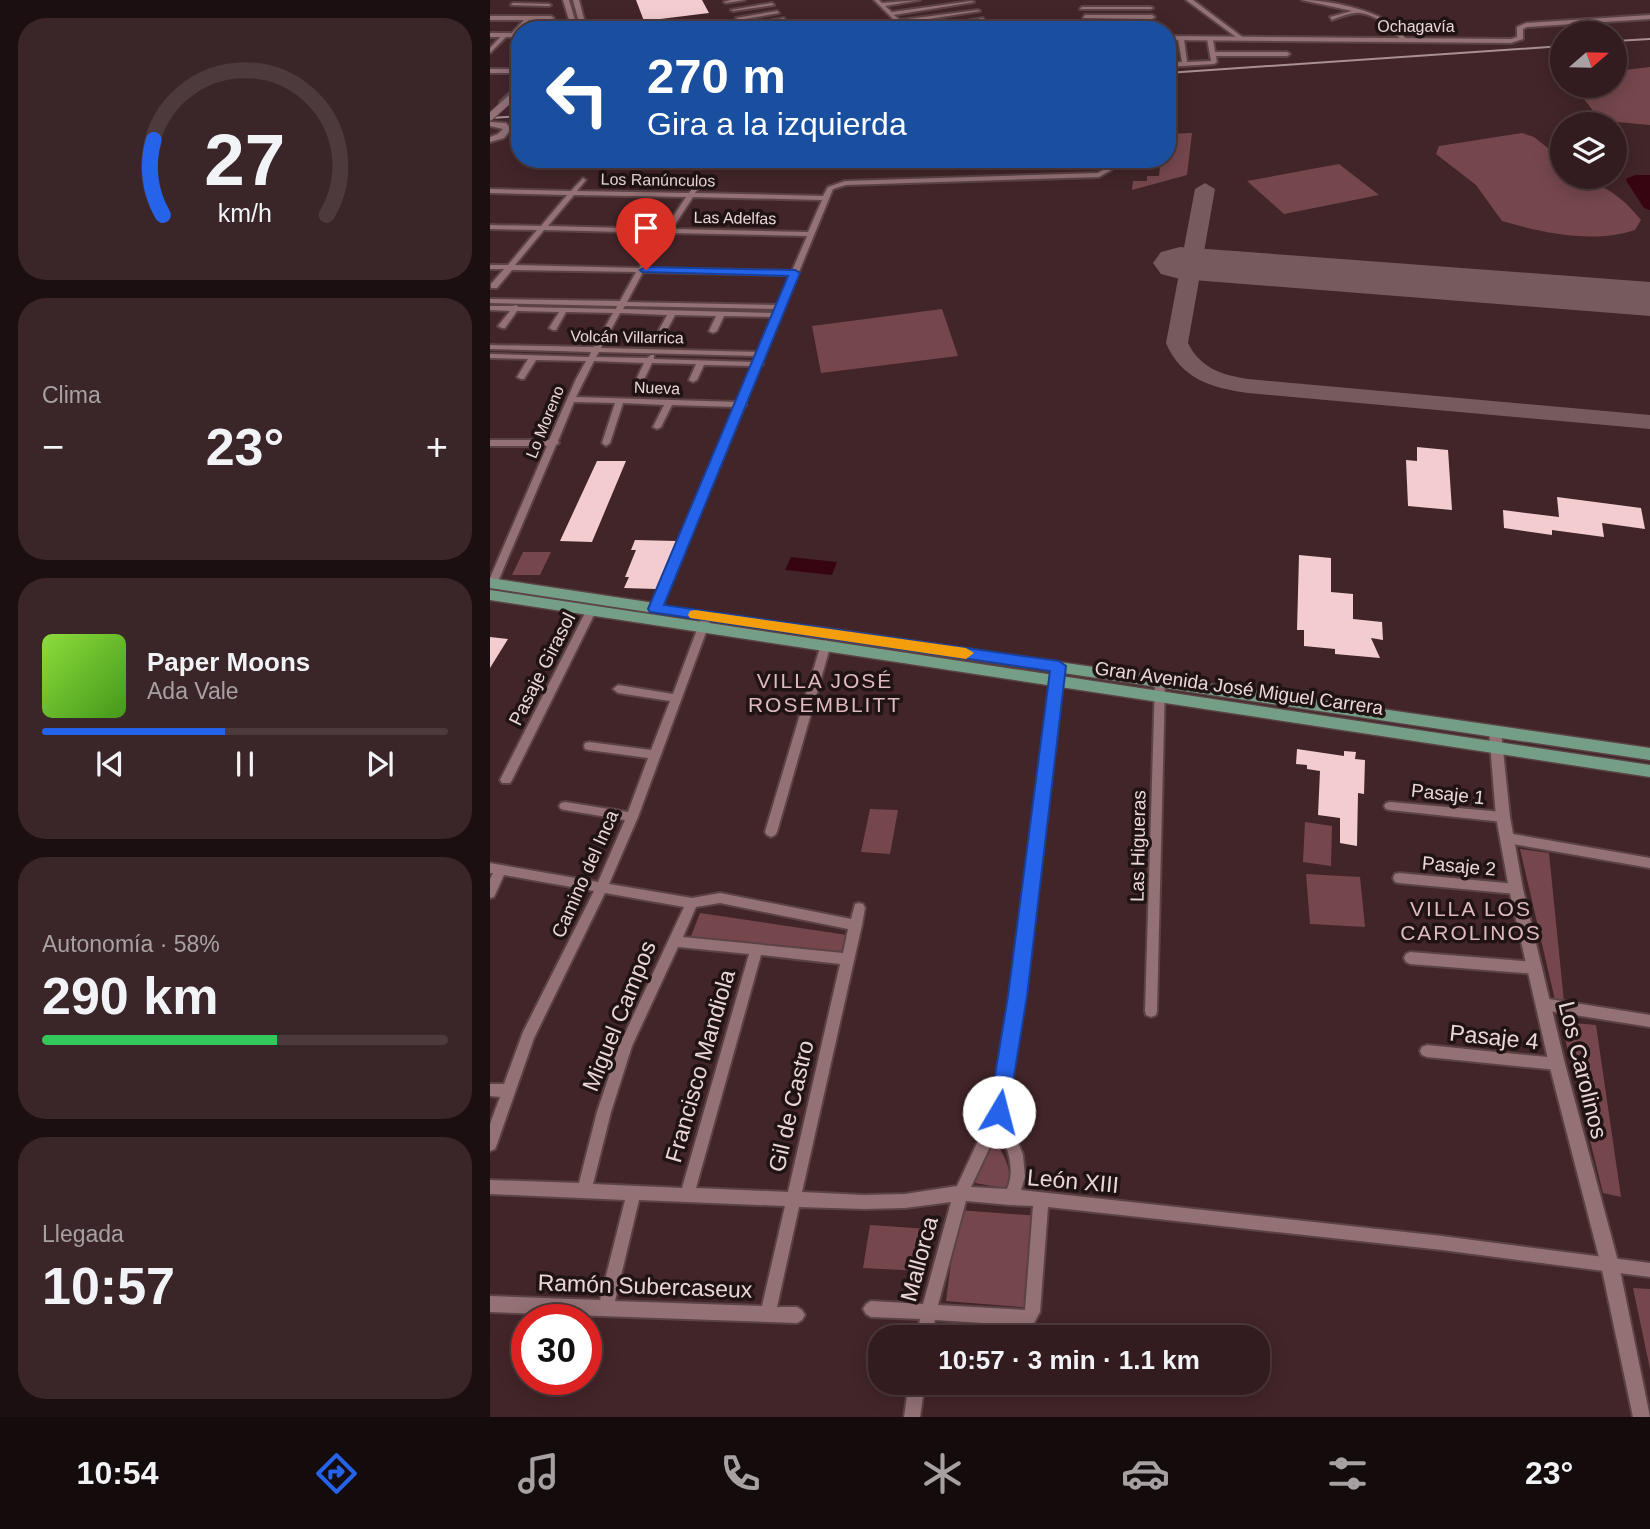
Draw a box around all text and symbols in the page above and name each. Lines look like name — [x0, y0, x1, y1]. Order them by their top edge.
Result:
street label: Ochagavía — [1377, 18, 1455, 35]
north arrow — [1550, 21, 1628, 98]
map controls — [1550, 21, 1627, 189]
icon: left — [532, 49, 623, 140]
text: 270 m — [647, 49, 786, 103]
text: Gira a la izquierda — [647, 106, 907, 142]
button: layers — [1550, 112, 1627, 189]
text: 27 — [205, 119, 285, 200]
street label: Los Ranúnculos — [600, 170, 716, 190]
pin — [616, 198, 676, 270]
text: km/h — [218, 199, 272, 227]
icon: arrive — [627, 209, 665, 247]
street label: Las Adelfas — [693, 209, 777, 227]
street label: Volcán Villarrica — [570, 328, 684, 346]
street label: Nueva — [634, 379, 681, 397]
text: Clima — [42, 382, 101, 408]
street label: Lo Moreno — [523, 383, 567, 461]
text: 23° — [206, 418, 284, 476]
text: − — [42, 426, 64, 468]
text: + — [426, 426, 448, 468]
street label: Pasaje Girasol — [505, 609, 579, 729]
text: Paper Moons — [147, 647, 310, 677]
street label: Gran Avenida José Miguel Carrera — [1093, 657, 1385, 719]
district label: VILLA JOSÉ ROSEMBLITT — [748, 669, 902, 716]
text: Ada Vale — [147, 678, 239, 704]
icon: previous — [91, 745, 129, 783]
icon: pause — [226, 745, 264, 783]
icon: next — [361, 745, 399, 783]
street label: Pasaje 1 — [1410, 780, 1486, 808]
street label: Las Higueras — [1127, 790, 1149, 902]
street label: Camino del Inca — [547, 807, 623, 941]
street label: Pasaje 2 — [1421, 852, 1497, 880]
district label: VILLA LOS CAROLINOS — [1400, 897, 1542, 944]
text: Autonomía · 58% — [42, 931, 220, 957]
street label: Miguel Campos — [577, 937, 661, 1095]
street label: Francisco Mandiola — [660, 966, 740, 1165]
text: 290 km — [42, 967, 218, 1025]
street label: Los Carolinos — [1553, 999, 1613, 1141]
street label: Pasaje 4 — [1448, 1019, 1540, 1055]
street label: Gil de Castro — [763, 1038, 819, 1174]
position arrow — [962, 1075, 1036, 1149]
street label: León XIII — [1026, 1164, 1120, 1198]
street label: Mallorca — [895, 1213, 943, 1304]
text: Llegada — [42, 1221, 124, 1247]
text: 10:57 — [42, 1257, 175, 1315]
street label: Ramón Subercaseux — [537, 1269, 753, 1303]
speed limit sign: 30 — [511, 1304, 602, 1395]
text: 10:57 · 3 min · 1.1 km — [938, 1345, 1200, 1375]
icon: directions — [312, 1449, 361, 1498]
icon: music — [514, 1449, 563, 1498]
icon: phone — [716, 1449, 765, 1498]
icon: climate — [918, 1449, 967, 1498]
icon: car — [1121, 1449, 1170, 1498]
icon: filters — [1323, 1449, 1372, 1498]
text: 10:54 — [77, 1455, 158, 1491]
text: 23° — [1525, 1455, 1573, 1491]

